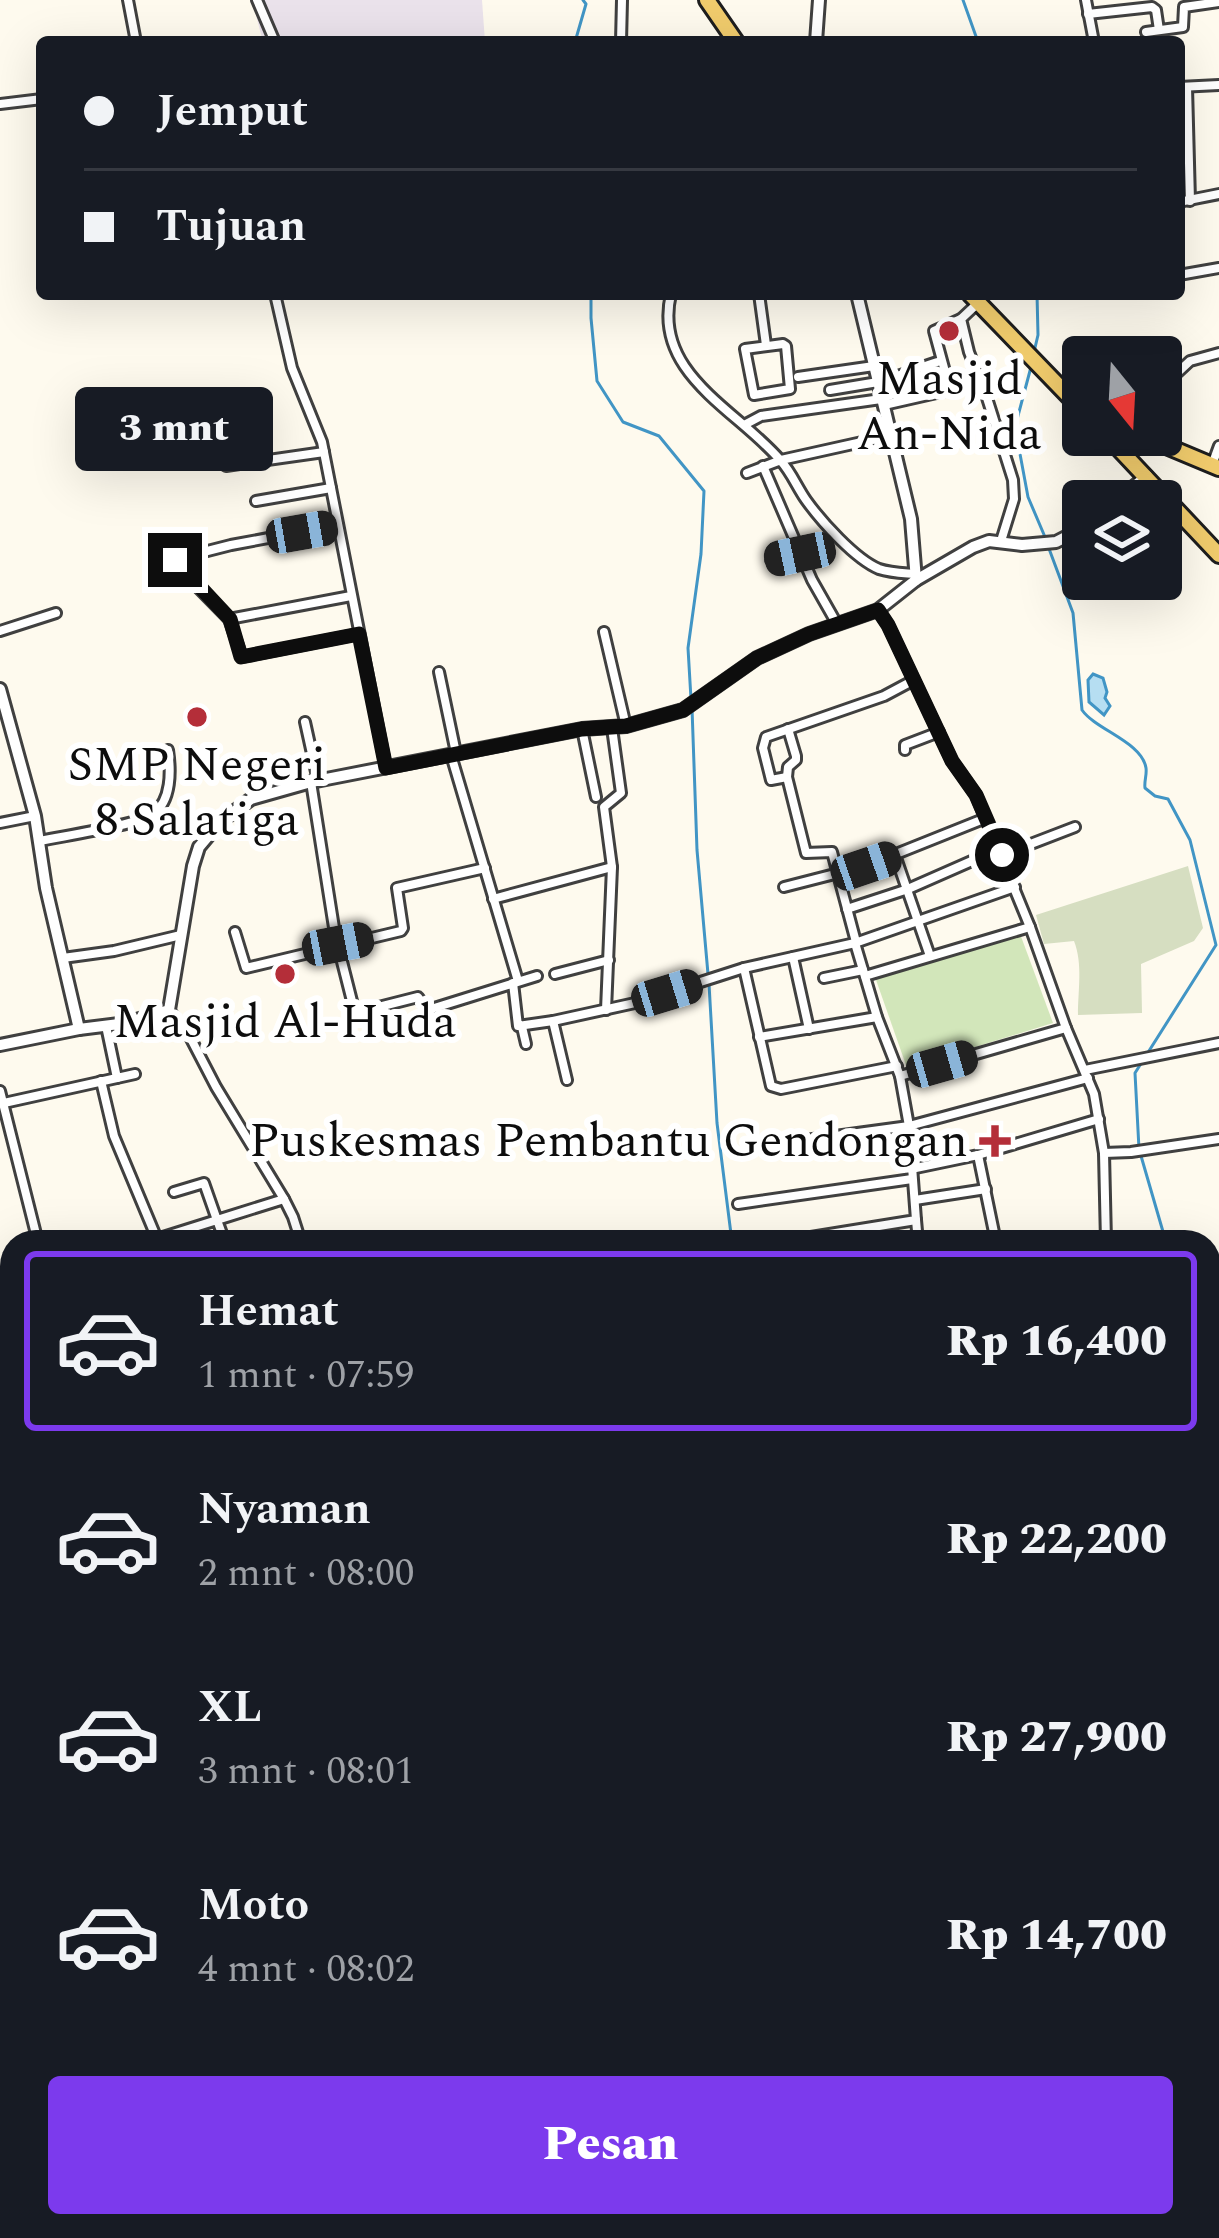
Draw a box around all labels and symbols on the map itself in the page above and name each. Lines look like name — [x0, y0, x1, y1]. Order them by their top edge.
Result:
marker: Masjid An-Nida — [936, 318, 962, 344]
north arrow — [1062, 336, 1182, 456]
place label: Masjid An-Nida — [856, 343, 1042, 471]
callout: 3 mnt — [76, 386, 274, 470]
car — [263, 508, 341, 556]
car — [761, 529, 839, 579]
route end — [148, 533, 202, 587]
marker: SMP Negeri 8 Salatiga — [184, 704, 210, 730]
place label: SMP Negeri 8 Salatiga — [68, 729, 326, 857]
route start — [975, 828, 1029, 882]
car — [826, 837, 906, 895]
car — [299, 919, 377, 969]
marker: Masjid Al-Huda — [272, 961, 298, 987]
car — [627, 965, 707, 1021]
place label: Masjid Al-Huda — [114, 986, 456, 1059]
car — [902, 1037, 982, 1091]
place label: Puskesmas Pembantu Gendongan — [249, 1105, 968, 1178]
marker: Puskesmas Pembantu Gendongan — [979, 1125, 1011, 1157]

